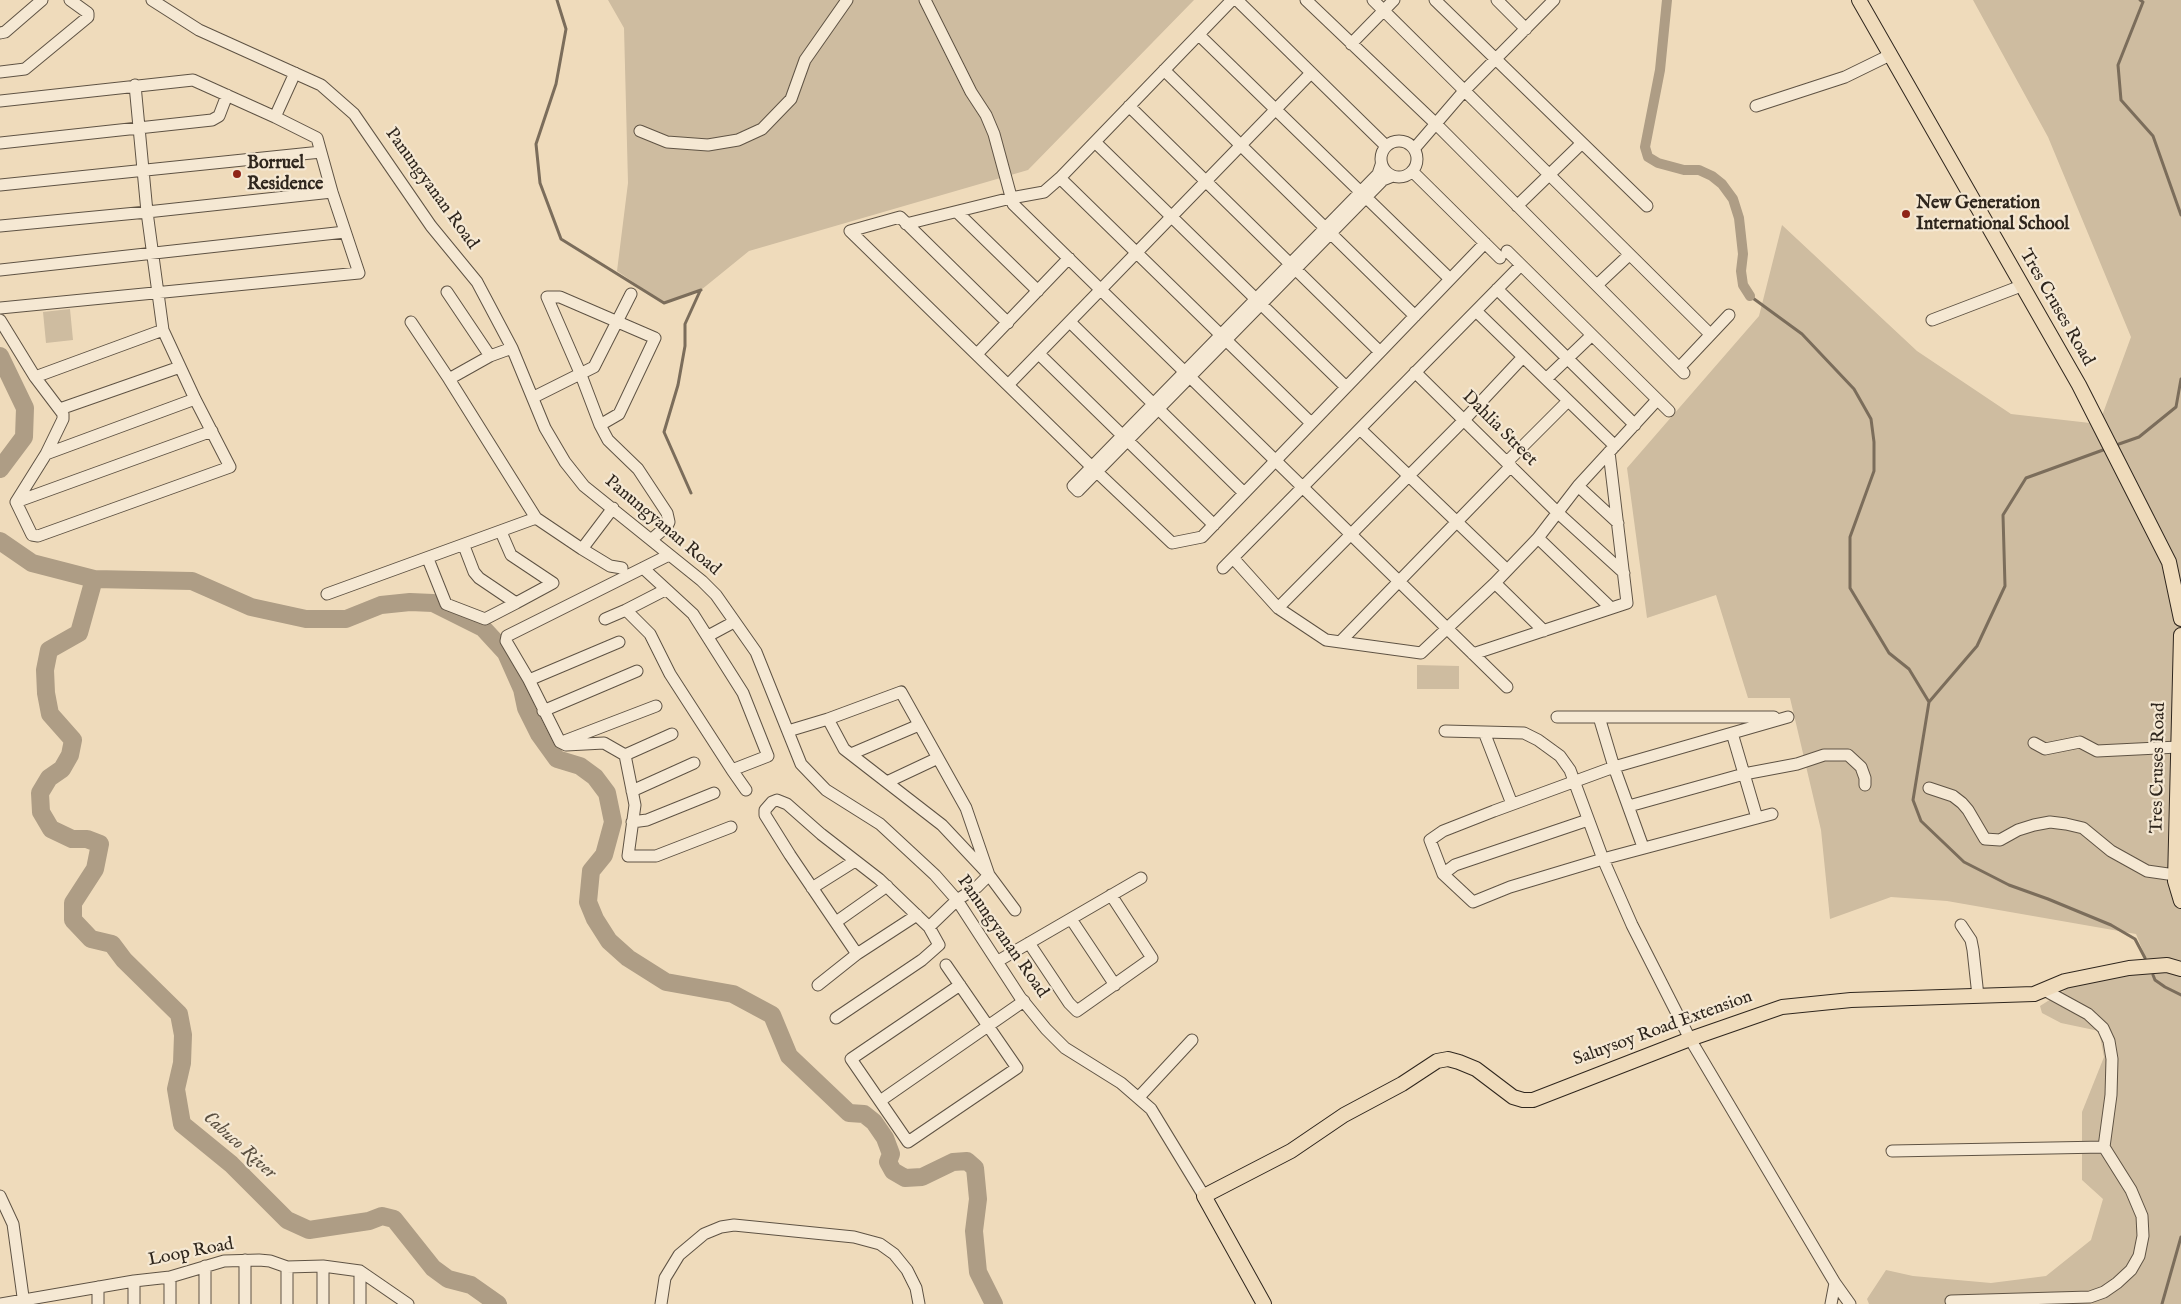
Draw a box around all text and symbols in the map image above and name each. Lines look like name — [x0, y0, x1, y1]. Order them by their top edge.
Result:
street label: Panungyanan Road — [380, 124, 482, 254]
place label: Borruel Residence — [247, 153, 323, 195]
marker: Borruel Residence — [231, 168, 243, 180]
place label: New Generation International School — [1916, 193, 2069, 235]
marker: New Generation International School — [1900, 208, 1912, 220]
street label: Tres Cruses Road — [2014, 246, 2098, 370]
street label: Dahlia Street — [1457, 387, 1541, 471]
street label: Panungyanan Road — [600, 471, 724, 581]
street label: Tres Cruses Road — [2147, 702, 2171, 834]
street label: Panungyanan Road — [952, 871, 1052, 1003]
street label: Saluysoy Road Extension — [1571, 987, 1755, 1071]
water label: Cabuco River — [198, 1107, 280, 1185]
street label: Loop Road — [146, 1234, 236, 1272]

